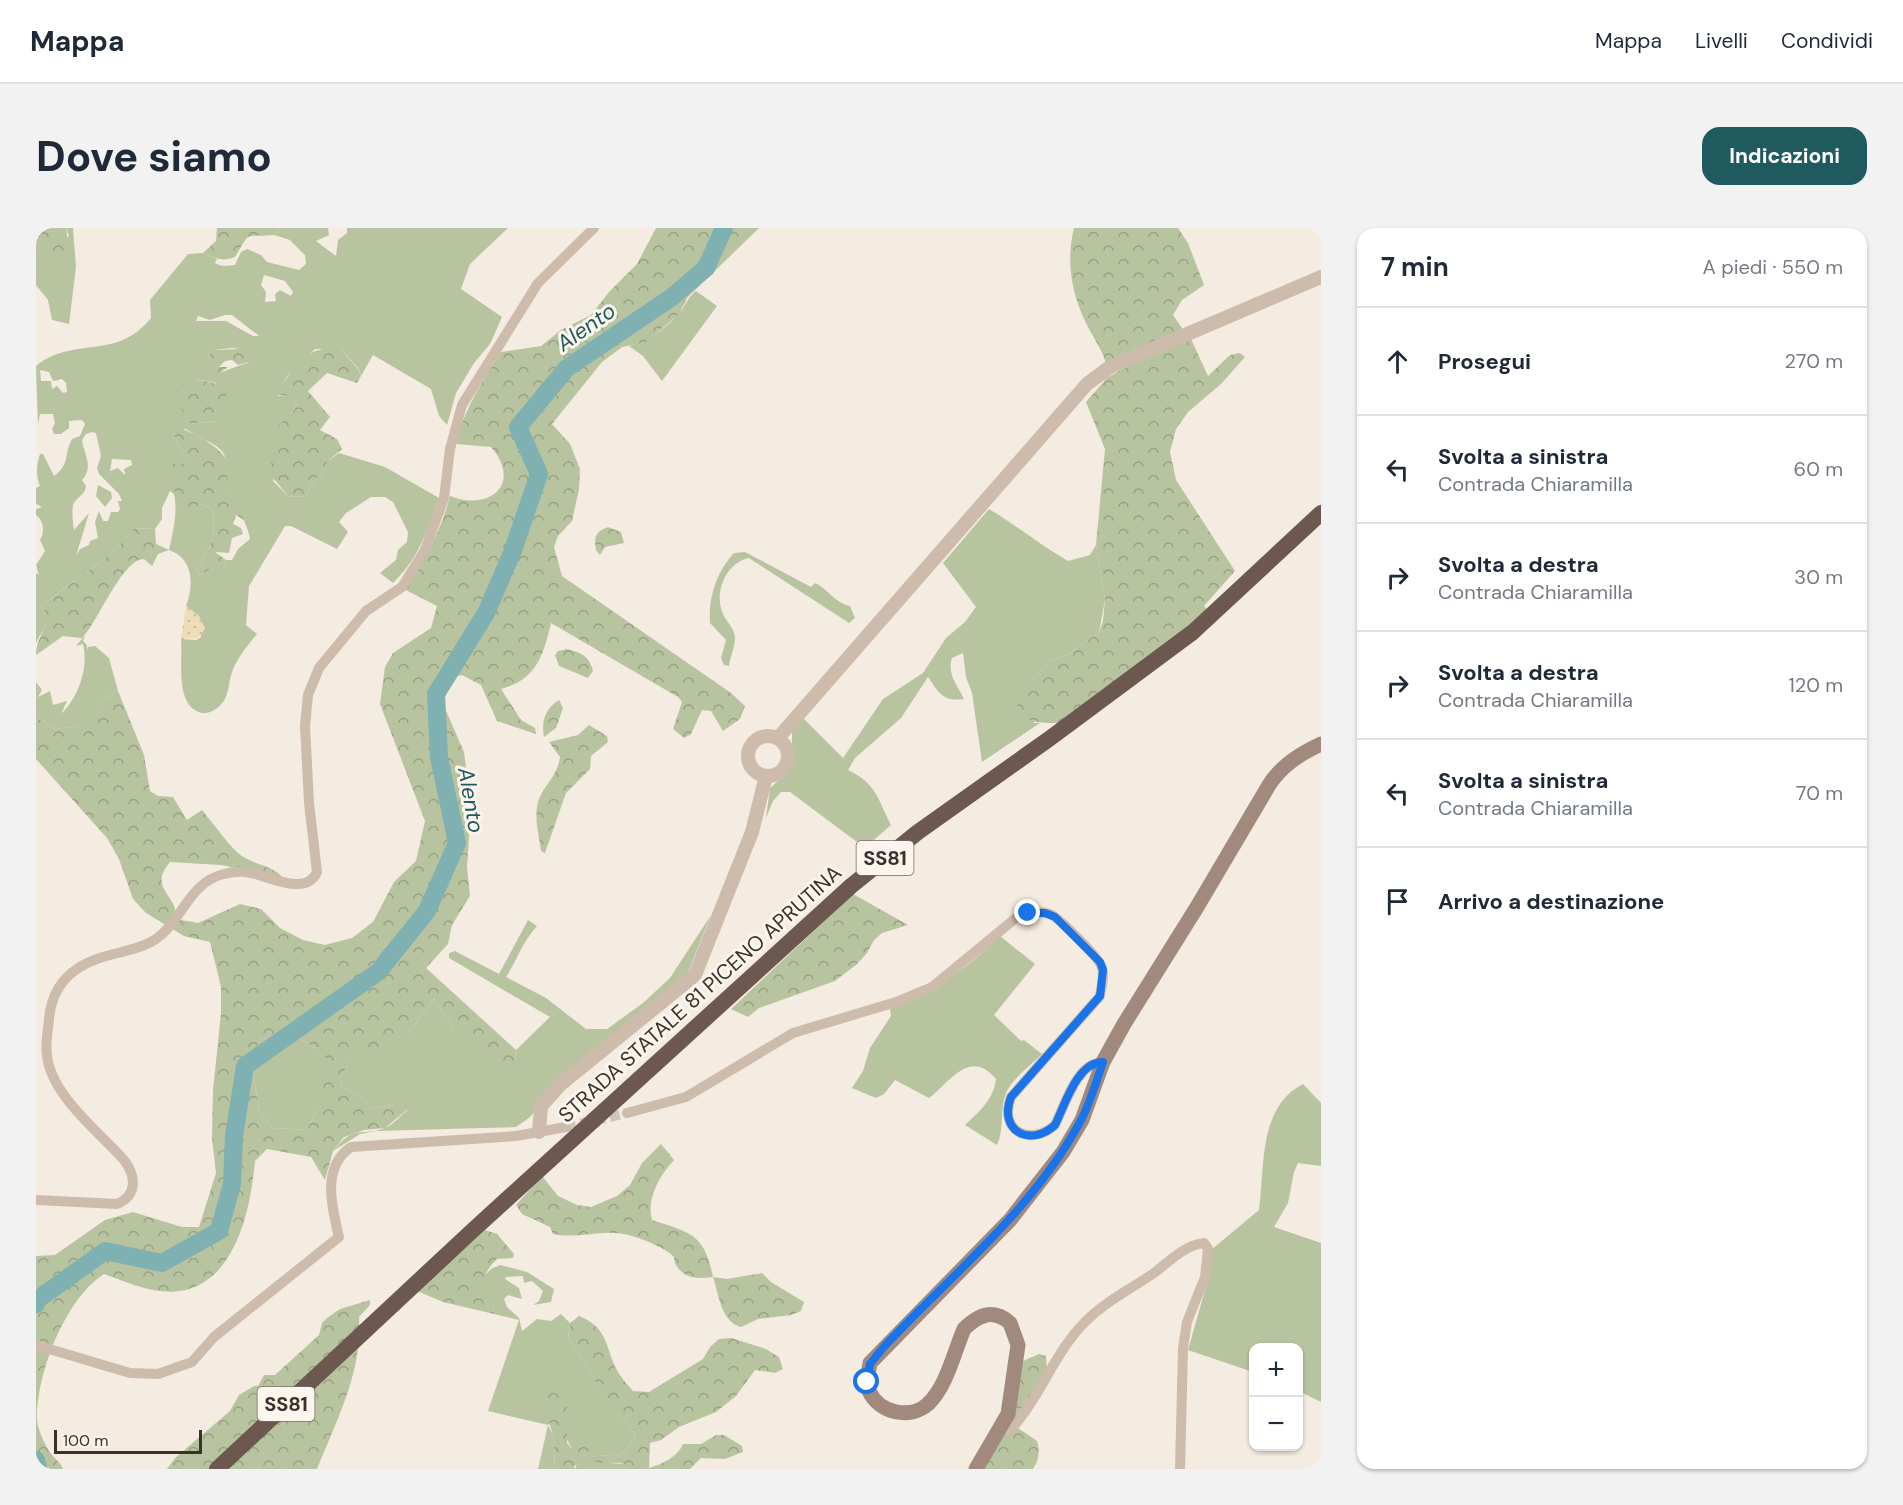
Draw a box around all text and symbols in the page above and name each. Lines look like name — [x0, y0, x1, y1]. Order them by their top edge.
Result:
text: Mappa — [30, 23, 124, 60]
text: Mappa — [1595, 27, 1662, 55]
text: Livelli — [1695, 27, 1748, 55]
text: Condividi — [1781, 27, 1873, 55]
button: Indicazioni — [1702, 127, 1867, 185]
text: Dove siamo — [36, 129, 272, 184]
text: 7 min — [1381, 250, 1449, 284]
text: A piedi · 550 m — [1703, 254, 1843, 280]
water label: Alento — [550, 296, 621, 358]
icon: ahead — [1381, 345, 1414, 378]
text: Prosegui — [1438, 347, 1531, 376]
text: 270 m — [1785, 348, 1843, 374]
text: Svolta a sinistra — [1438, 442, 1608, 471]
icon: left — [1381, 453, 1414, 486]
text: 60 m — [1794, 456, 1843, 482]
text: Contrada Chiaramilla — [1438, 471, 1633, 497]
text: Svolta a destra — [1438, 550, 1599, 579]
icon: right — [1381, 561, 1414, 594]
text: 30 m — [1794, 564, 1843, 590]
text: Contrada Chiaramilla — [1438, 579, 1633, 605]
text: Svolta a destra — [1438, 658, 1599, 687]
icon: right — [1381, 669, 1414, 702]
text: 120 m — [1789, 672, 1843, 698]
text: Contrada Chiaramilla — [1438, 687, 1633, 713]
water label: Alento — [451, 764, 491, 835]
text: Svolta a sinistra — [1438, 766, 1608, 795]
icon: left — [1381, 777, 1414, 810]
text: 70 m — [1796, 780, 1843, 806]
text: Contrada Chiaramilla — [1438, 795, 1633, 821]
road number: SS81 — [856, 841, 914, 875]
street label: STRADA STATALE 81 PICENO APRUTINA — [552, 859, 848, 1129]
icon: arrive — [1381, 885, 1414, 918]
text: Arrivo a destinazione — [1438, 887, 1664, 916]
route end — [1014, 899, 1040, 925]
map controls — [1249, 1343, 1303, 1451]
button: + — [1249, 1343, 1303, 1397]
route start — [853, 1368, 879, 1394]
road number: SS81 — [258, 1387, 314, 1421]
button: − — [1249, 1397, 1303, 1451]
scale bar — [54, 1427, 202, 1454]
text: 100 m — [63, 1430, 108, 1451]

